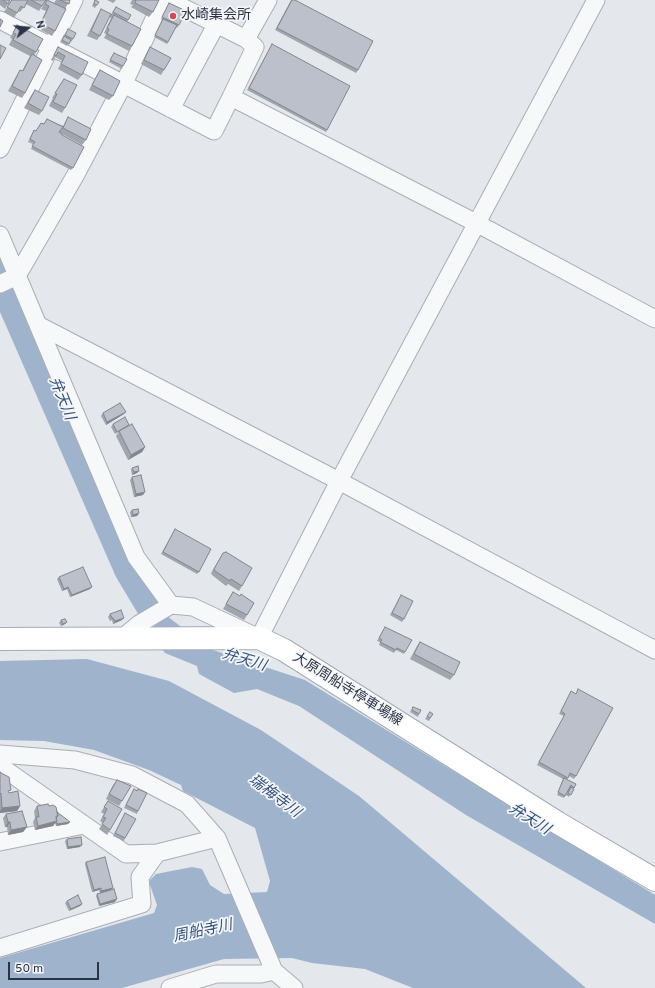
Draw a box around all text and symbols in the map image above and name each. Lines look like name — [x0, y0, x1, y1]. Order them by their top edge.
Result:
north arrow — [8, 8, 48, 48]
place label: 水崎集会所 — [181, 8, 251, 24]
marker: 水崎集会所 — [168, 11, 178, 21]
text: N — [32, 19, 47, 30]
water label: 弁天川 — [44, 375, 78, 423]
water label: 弁天川 — [220, 646, 268, 676]
street label: 大原周船寺停車場線 — [289, 649, 405, 731]
water label: 瑞梅寺川 — [245, 772, 303, 822]
water label: 弁天川 — [505, 800, 553, 840]
water label: 周船寺川 — [172, 917, 234, 947]
scale bar — [10, 954, 101, 980]
text: 50 m — [15, 961, 43, 977]

